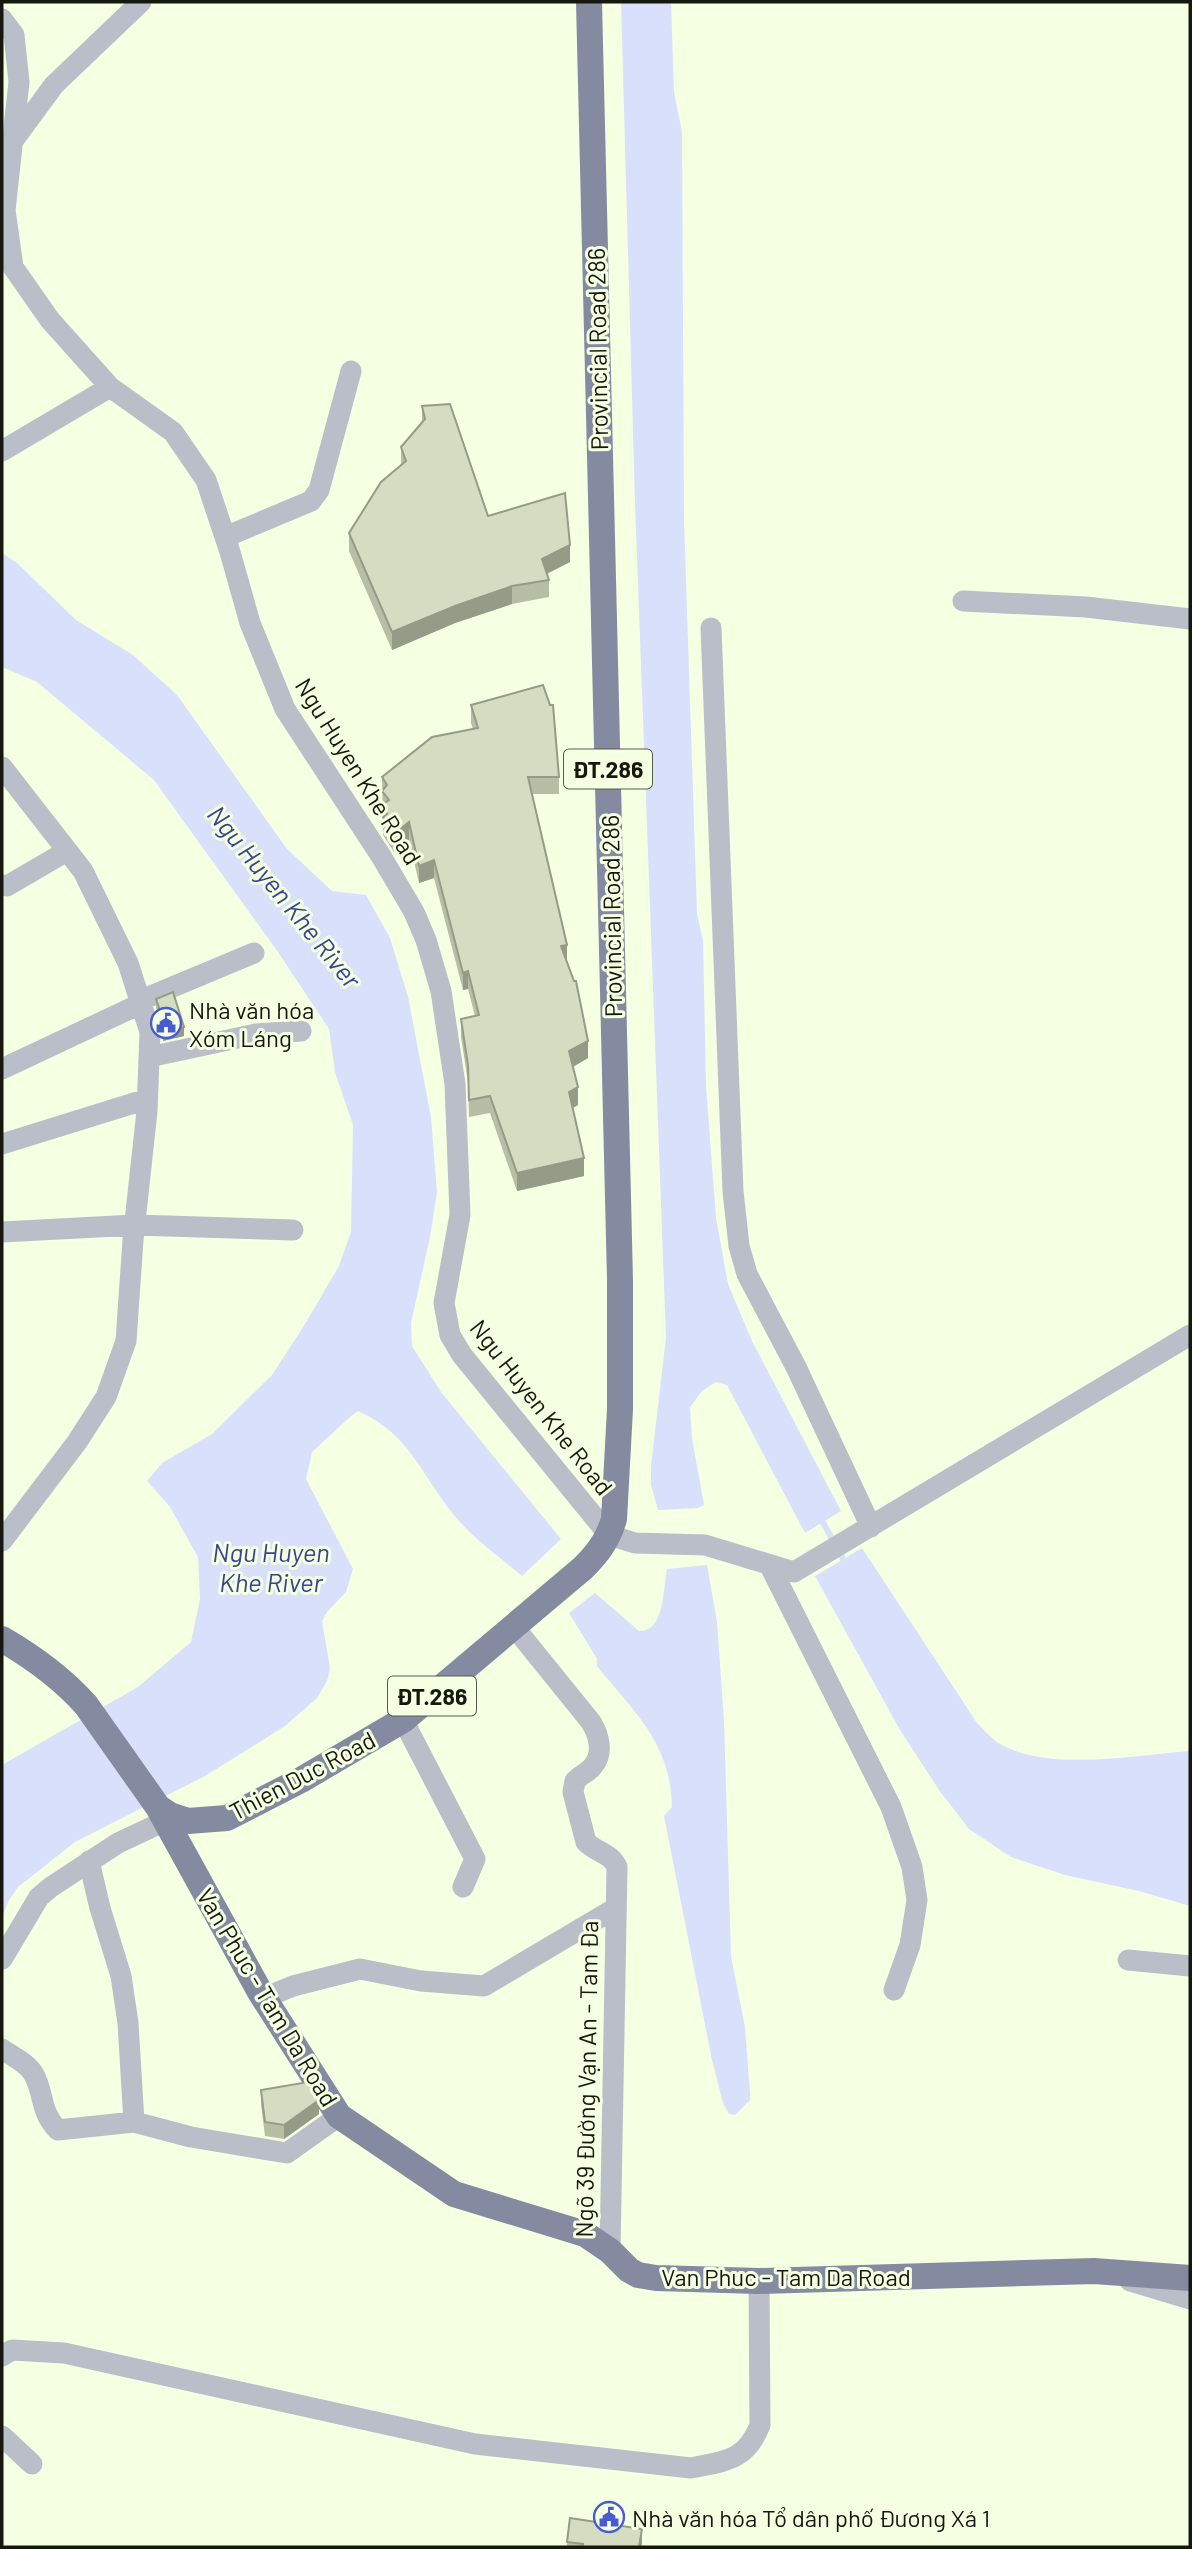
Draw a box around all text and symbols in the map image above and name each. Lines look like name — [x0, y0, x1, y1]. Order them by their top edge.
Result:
street label: Provincial Road 286 — [581, 248, 613, 450]
street label: Ngu Huyen Khe Road — [290, 672, 428, 870]
road number: ĐT.286 — [564, 750, 652, 789]
water label: Ngu Huyen Khe River — [202, 799, 369, 994]
street label: Provincial Road 286 — [595, 815, 627, 1017]
place label: Nhà văn hóa Xóm Láng — [189, 995, 314, 1052]
public building icon: Nhà văn hóa Xóm Láng — [149, 1006, 183, 1040]
street label: Ngu Huyen Khe Road — [465, 1314, 619, 1500]
water label: Ngu Huyen Khe River — [212, 1536, 330, 1597]
road number: ĐT.286 — [388, 1676, 476, 1716]
street label: Thien Duc Road — [224, 1724, 380, 1826]
street label: Van Phuc - Tam Da Road — [191, 1883, 345, 2111]
street label: Ngõ 39 Đường Vạn An - Tam Đa — [569, 1920, 603, 2238]
street label: Van Phuc - Tam Da Road — [661, 2262, 911, 2291]
public building icon: Nhà văn hóa Tổ dân phố Đương Xá 1 — [592, 2500, 626, 2534]
place label: Nhà văn hóa Tổ dân phố Đương Xá 1 — [632, 2503, 990, 2532]

